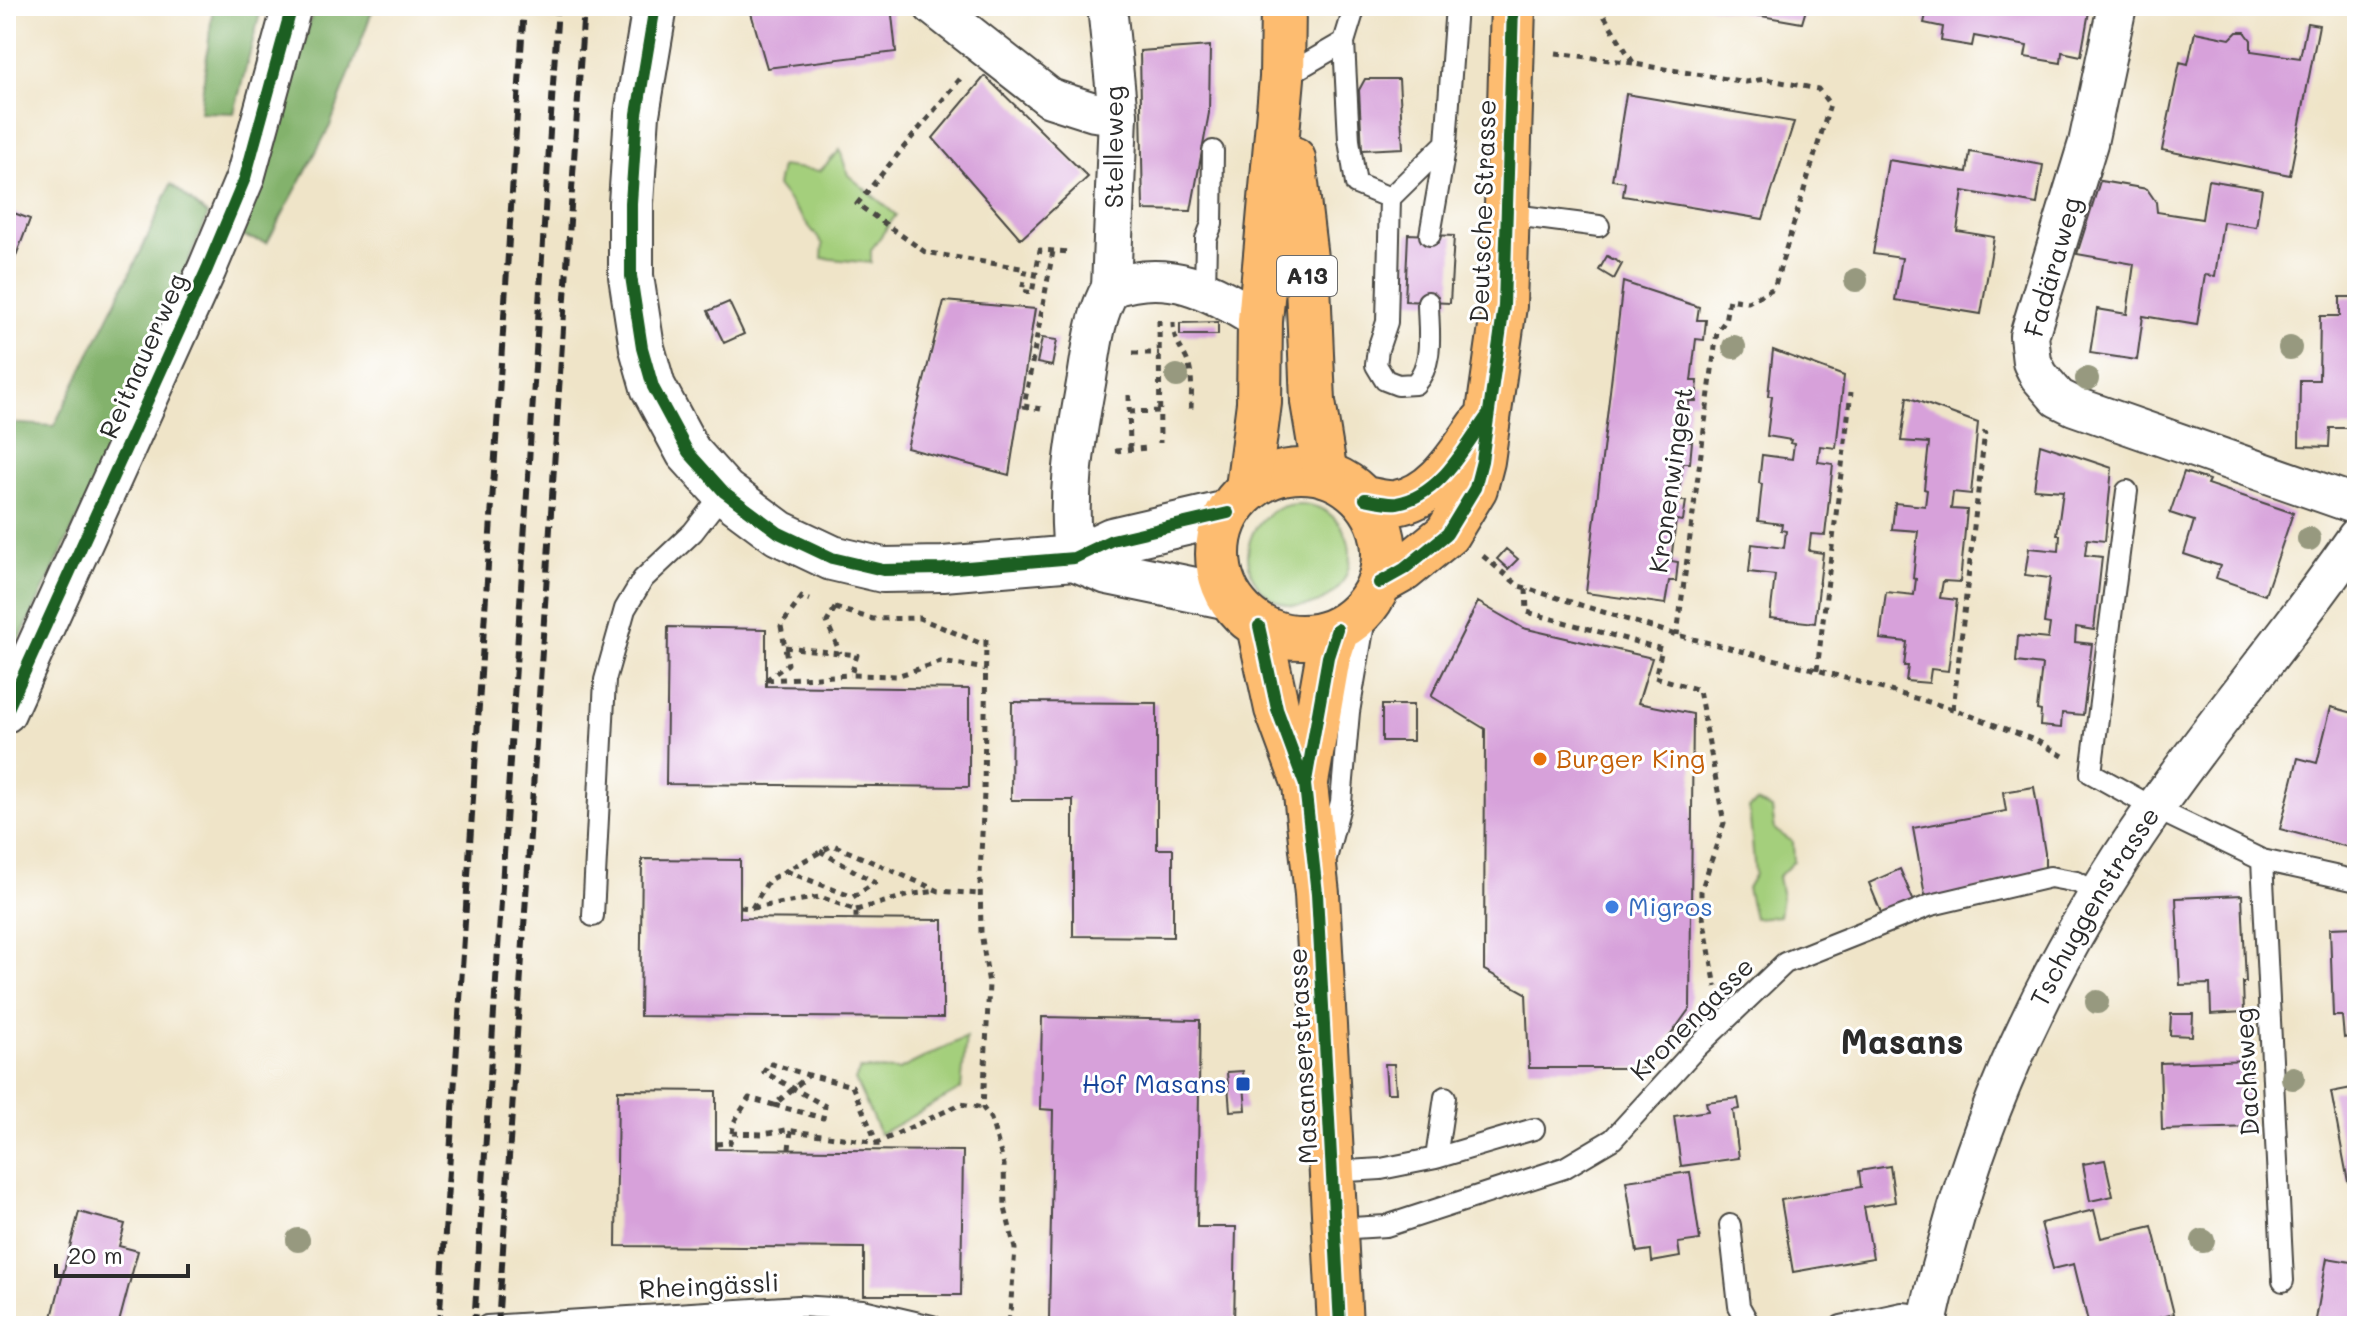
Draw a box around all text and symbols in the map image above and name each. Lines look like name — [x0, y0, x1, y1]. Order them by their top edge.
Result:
street label: Stelleweg — [1096, 86, 1130, 208]
street label: Deutsche Strasse — [1461, 99, 1503, 323]
street label: Fadäraweg — [2016, 193, 2088, 341]
road number: A13 — [1277, 256, 1337, 296]
street label: Reitnauerweg — [90, 268, 194, 444]
street label: Kronenwingert — [1640, 385, 1700, 575]
place label: Burger King — [1556, 741, 1705, 775]
marker: Burger King — [1531, 750, 1549, 768]
street label: Tschuggenstrasse — [2022, 800, 2166, 1012]
place label: Migros — [1628, 889, 1713, 923]
marker: Migros — [1603, 898, 1621, 916]
street label: Masanserstrasse — [1279, 947, 1325, 1165]
street label: Kronengasse — [1622, 949, 1761, 1088]
street label: Dachsweg — [2226, 1007, 2266, 1137]
district label: Masans — [1840, 1018, 1964, 1063]
place label: Hof Masans — [1082, 1066, 1227, 1100]
marker: Hof Masans — [1234, 1075, 1252, 1093]
scale bar — [56, 1228, 188, 1278]
text: 20 m — [68, 1239, 123, 1270]
street label: Rheingässli — [638, 1264, 780, 1306]

